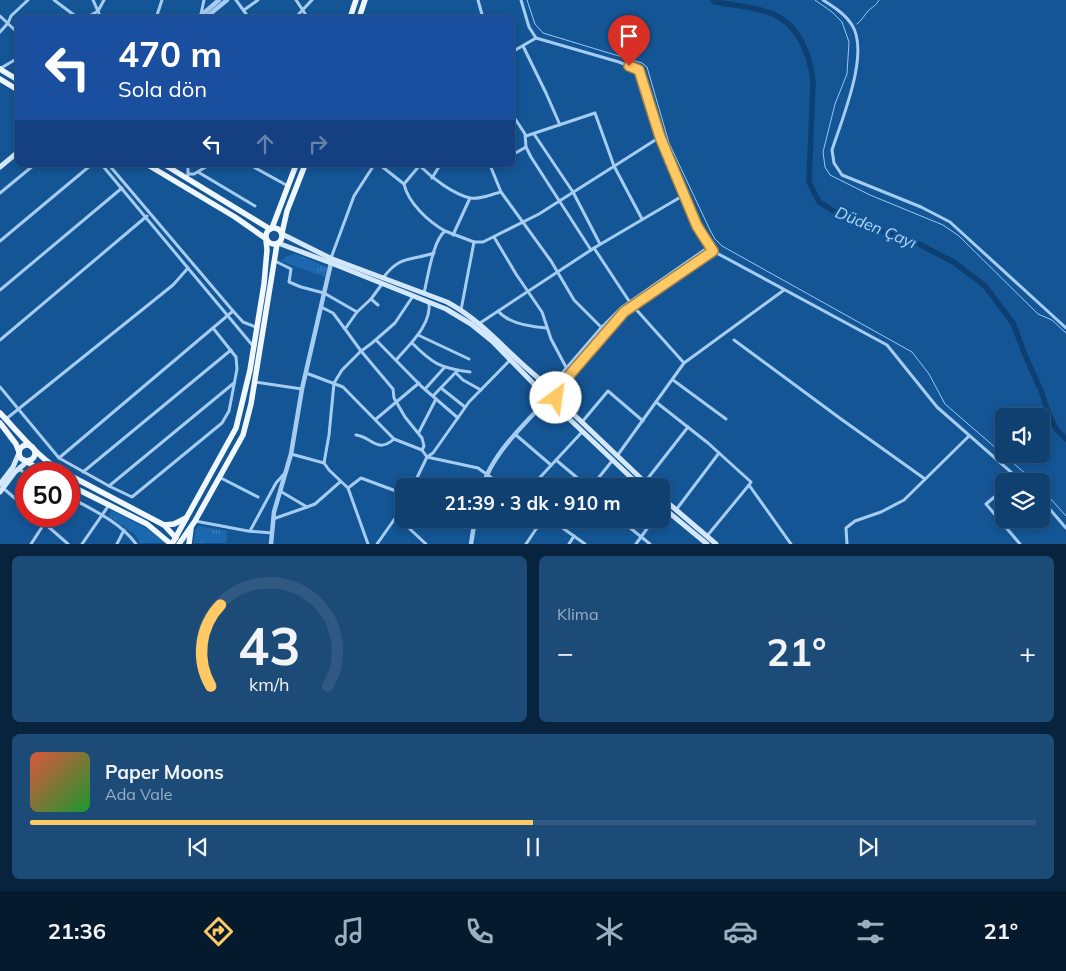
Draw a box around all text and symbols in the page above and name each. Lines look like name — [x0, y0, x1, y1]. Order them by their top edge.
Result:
pin — [608, 15, 650, 66]
icon: arrive — [615, 22, 643, 50]
text: 470 m — [118, 32, 222, 76]
icon: left — [35, 35, 100, 100]
text: Sola dön — [118, 75, 207, 103]
icon: left — [198, 130, 226, 158]
icon: ahead — [251, 130, 279, 158]
icon: right — [304, 130, 332, 158]
water label: Düden Çayı — [833, 202, 920, 252]
position arrow — [529, 371, 581, 423]
map controls — [995, 408, 1050, 528]
button: sound — [995, 408, 1050, 463]
speed limit sign: 50 — [15, 462, 80, 527]
button: layers — [995, 473, 1050, 528]
text: 21:39 · 3 dk · 910 m — [444, 491, 621, 515]
text: Klima — [557, 604, 599, 624]
text: 43 — [238, 613, 301, 678]
text: 21° — [766, 628, 827, 676]
text: − — [557, 635, 574, 670]
text: + — [1019, 635, 1036, 670]
text: km/h — [249, 673, 290, 695]
text: Paper Moons — [105, 760, 224, 784]
text: Ada Vale — [105, 784, 172, 804]
icon: previous — [184, 833, 212, 861]
icon: pause — [519, 833, 547, 861]
icon: next — [854, 833, 882, 861]
icon: directions — [201, 914, 236, 949]
icon: music — [332, 914, 367, 949]
icon: phone — [462, 914, 497, 949]
icon: climate — [592, 914, 627, 949]
icon: car — [723, 914, 758, 949]
icon: filters — [853, 914, 888, 949]
text: 21:36 — [48, 917, 106, 945]
text: 21° — [983, 917, 1018, 945]

